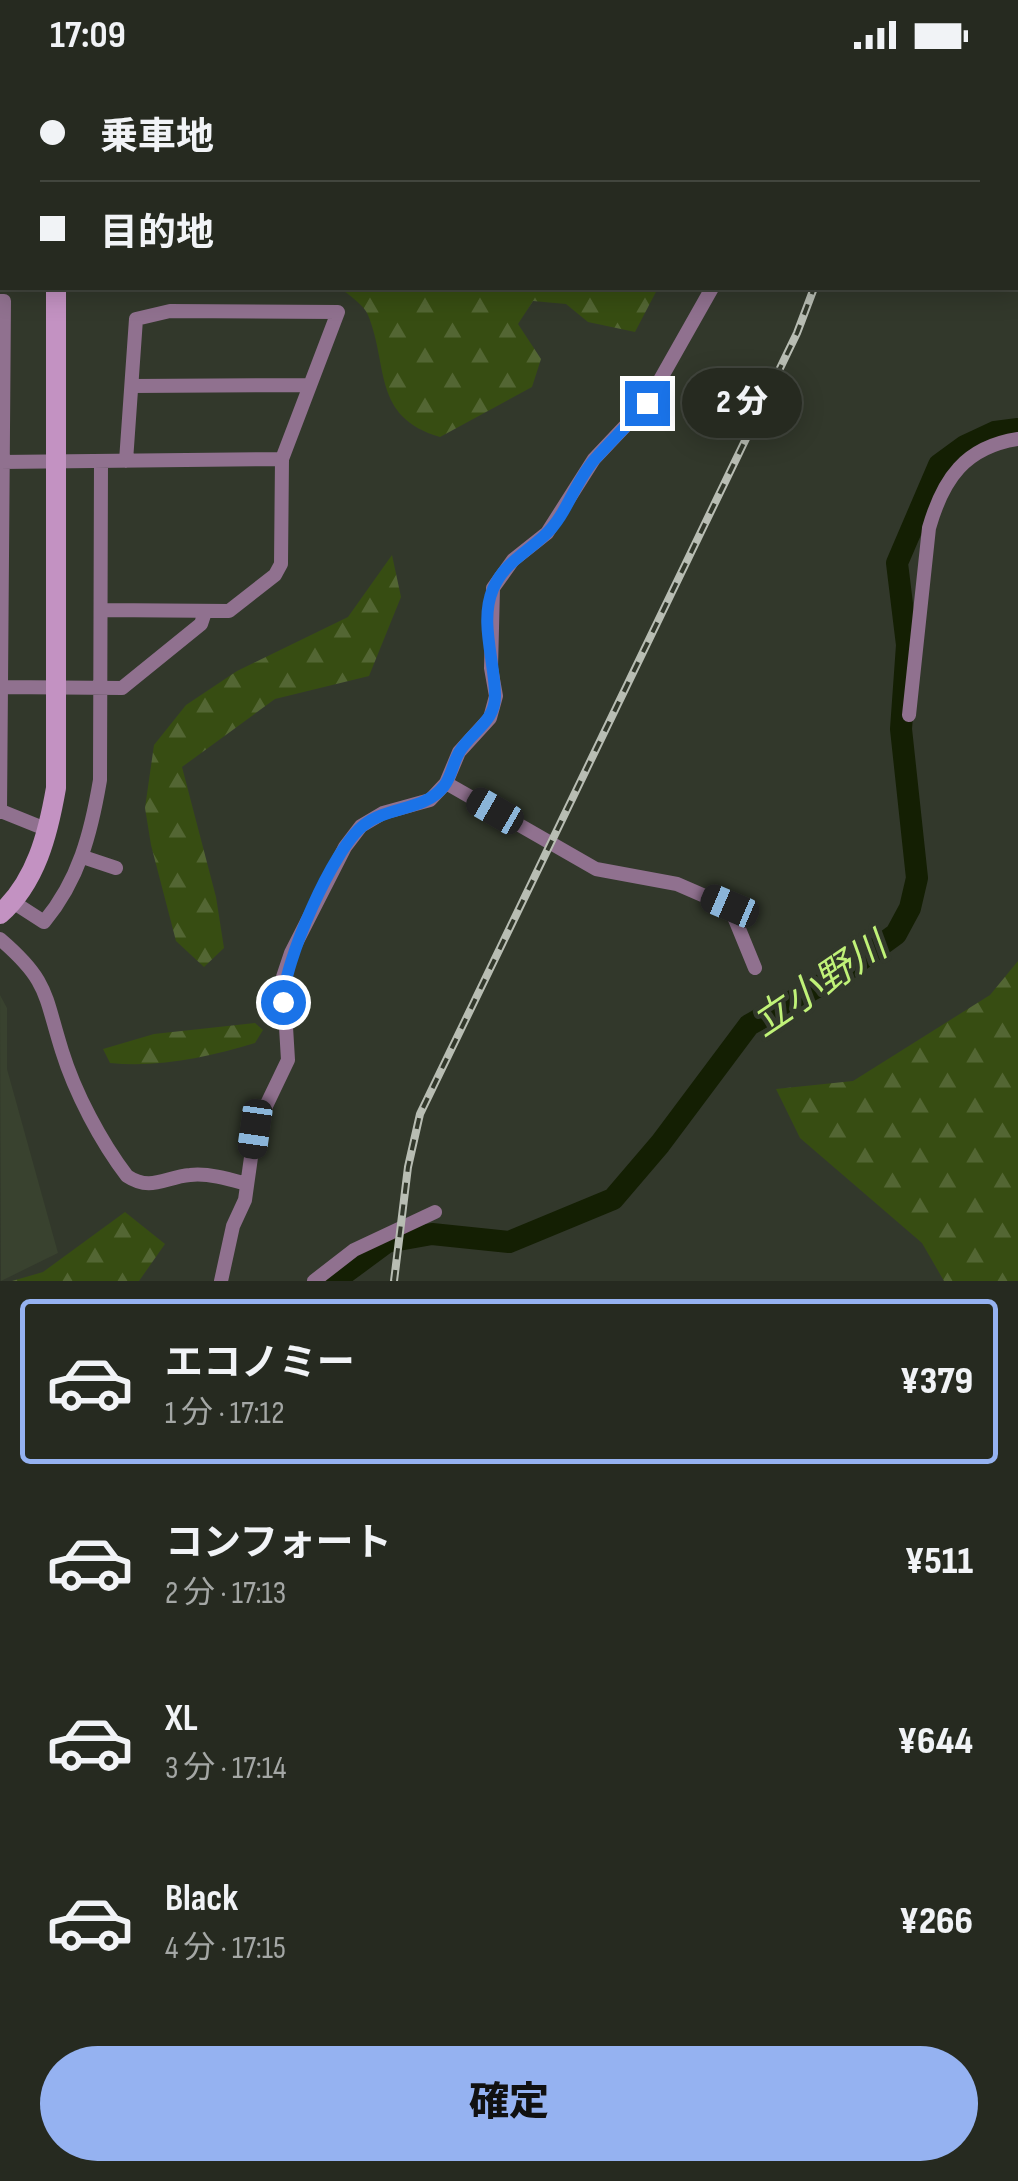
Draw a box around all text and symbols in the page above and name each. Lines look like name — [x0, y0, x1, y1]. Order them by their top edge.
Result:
text: 17:09 — [50, 13, 126, 58]
text: 乗車地 — [100, 115, 214, 160]
text: 目的地 — [100, 211, 214, 256]
callout: 2 分 — [682, 368, 802, 438]
route end — [625, 381, 670, 426]
text: 2 分 — [716, 383, 768, 422]
car — [462, 783, 528, 839]
car — [697, 880, 763, 932]
water label: 立小野川 — [744, 922, 899, 1046]
route start — [261, 980, 306, 1025]
car — [236, 1097, 274, 1161]
icon: car — [45, 1337, 135, 1427]
text: エコノミー — [165, 1341, 355, 1386]
text: ¥379 — [900, 1359, 973, 1404]
text: 1 分 · 17:12 — [165, 1394, 284, 1433]
icon: car — [45, 1517, 135, 1607]
text: コンフォート — [165, 1521, 392, 1566]
text: ¥511 — [905, 1539, 973, 1584]
text: 2 分 · 17:13 — [165, 1574, 286, 1613]
text: XL — [165, 1696, 198, 1741]
icon: car — [45, 1697, 135, 1787]
text: ¥644 — [897, 1719, 973, 1764]
text: 3 分 · 17:14 — [165, 1749, 286, 1788]
text: Black — [165, 1876, 238, 1921]
icon: car — [45, 1877, 135, 1967]
text: ¥266 — [899, 1899, 973, 1944]
text: 4 分 · 17:15 — [165, 1929, 286, 1968]
button: 確定 — [40, 2046, 978, 2161]

